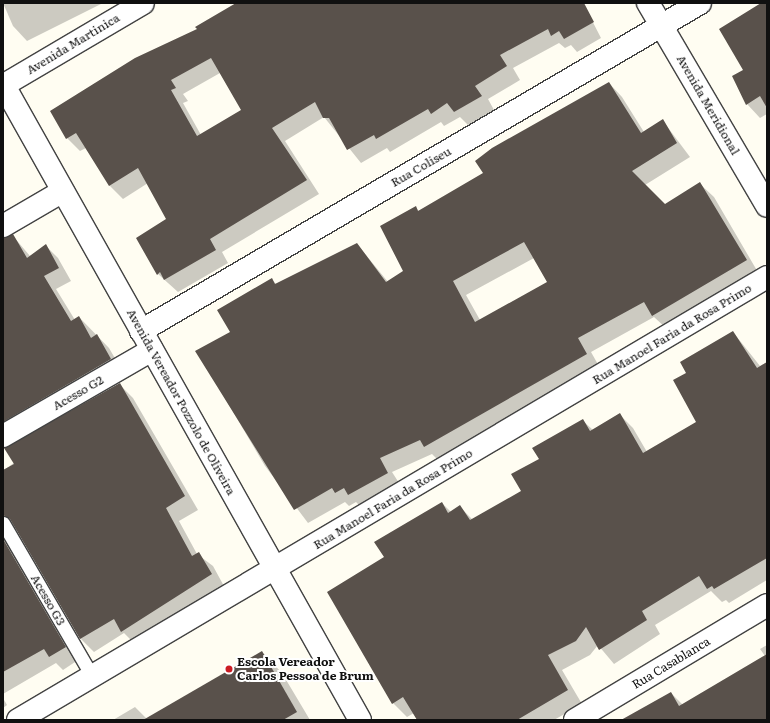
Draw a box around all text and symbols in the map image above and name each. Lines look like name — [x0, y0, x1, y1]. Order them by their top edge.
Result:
street label: Avenida Martinica — [24, 11, 122, 77]
street label: Avenida Meridional — [673, 52, 743, 158]
street label: Rua Coliseu — [388, 144, 454, 190]
street label: Rua Manoel Faria da Rosa Primo — [590, 281, 754, 387]
street label: Avenida Vereador Pozzolo de Oliveira — [124, 306, 238, 498]
street label: Acesso G2 — [50, 373, 106, 413]
street label: Rua Manoel Faria da Rosa Primo — [311, 446, 475, 552]
street label: Acesso G3 — [28, 572, 68, 628]
street label: Rua Casablanca — [629, 634, 713, 692]
place label: Escola Vereador Carlos Pessoa de Brum — [237, 655, 374, 683]
marker: Escola Vereador Carlos Pessoa de Brum — [224, 664, 234, 674]

